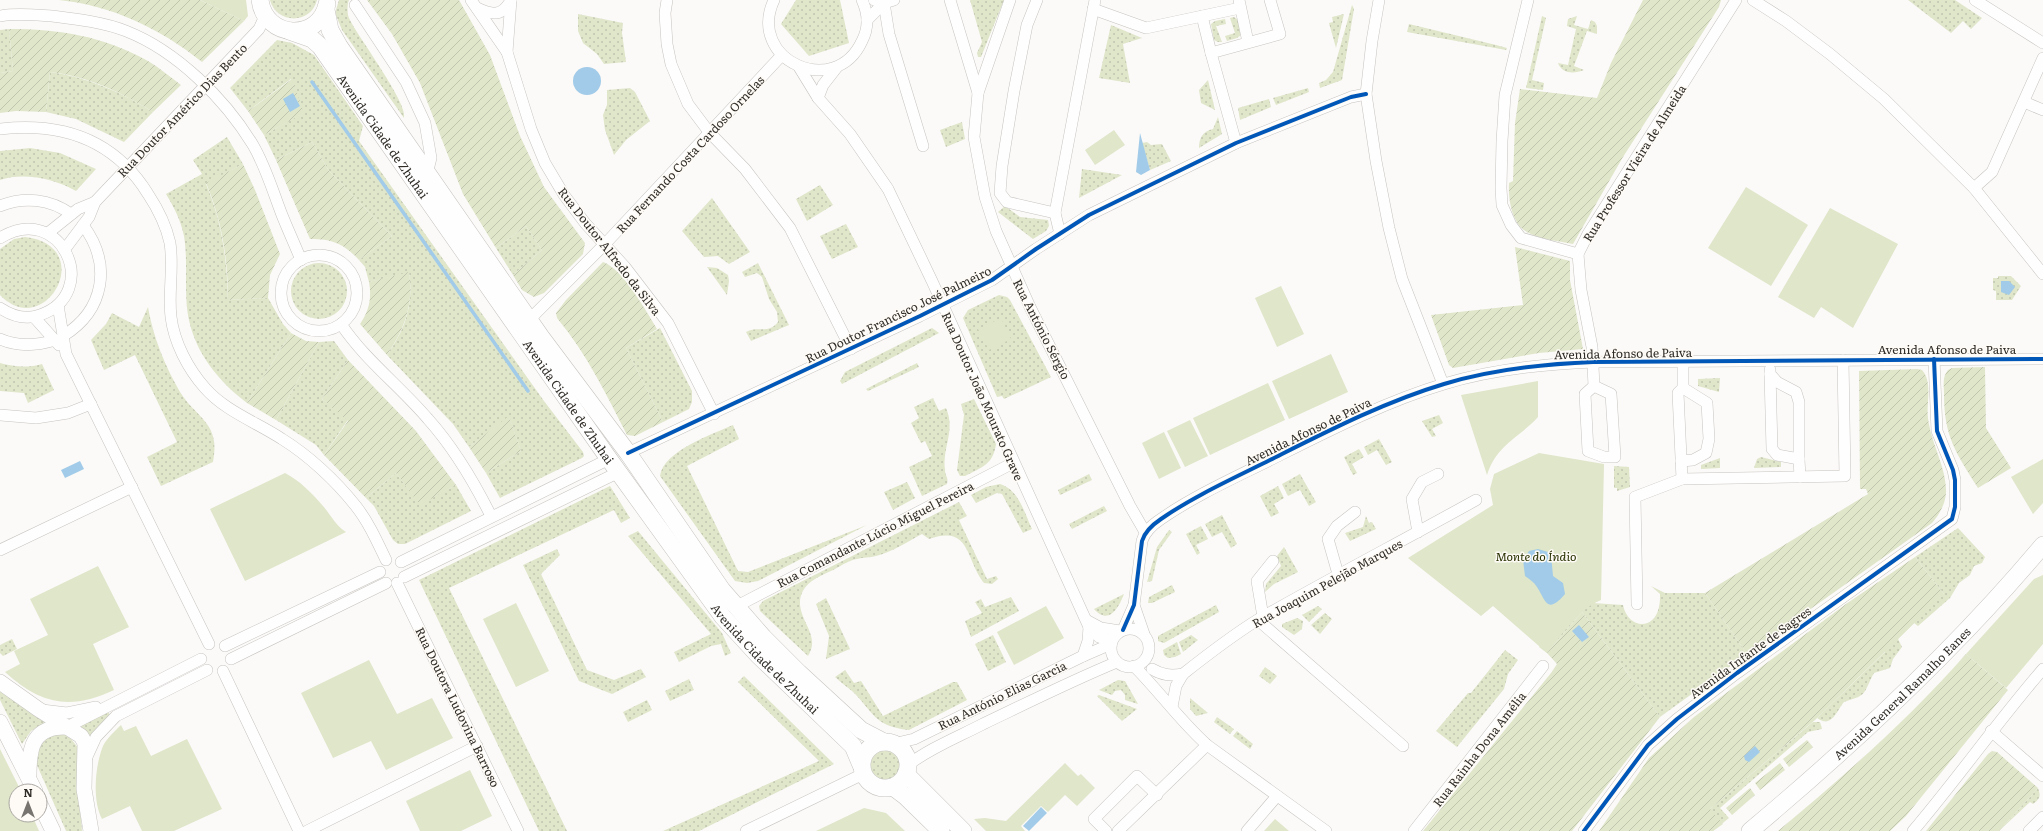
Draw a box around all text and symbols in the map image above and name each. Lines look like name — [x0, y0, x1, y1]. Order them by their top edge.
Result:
street label: Rua Doutor Américo Dias Bento — [113, 39, 251, 181]
street label: Avenida Cidade de Zhuhai — [333, 70, 433, 202]
street label: Rua Fernando Costa Cardoso Ornelas — [612, 71, 769, 237]
street label: Rua Professor Vieira de Almeida — [1578, 80, 1690, 245]
street label: Rua Doutor Alfredo da Silva — [554, 183, 666, 319]
street label: Rua Doutor Francisco José Palmeiro — [802, 261, 994, 367]
street label: Rua António Sérgio — [1009, 276, 1075, 382]
street label: Rua Doutor João Mourato Grave — [938, 309, 1028, 483]
street label: Avenida Cidade de Zhuhai — [519, 336, 619, 468]
street label: Avenida Afonso de Paiva — [1878, 340, 2017, 358]
street label: Avenida Afonso de Paiva — [1554, 343, 1693, 363]
street label: Avenida Afonso de Paiva — [1242, 392, 1375, 469]
street label: Rua Comandante Lúcio Miguel Pereira — [773, 476, 977, 592]
street label: Rua Joaquim Pelejão Marques — [1248, 534, 1406, 632]
park label: Monte do Índio — [1496, 547, 1576, 565]
street label: Avenida Cidade de Zhuhai — [707, 600, 823, 718]
street label: Avenida Infante de Sagres — [1685, 601, 1815, 702]
street label: Avenida General Ramalho Eanes — [1829, 622, 1975, 764]
street label: Rua Doutora Ludovina Barroso — [411, 624, 505, 790]
street label: Rua António Elias Garcia — [935, 656, 1070, 734]
street label: Rua Rainha Dona Amélia — [1428, 687, 1530, 810]
north arrow — [8, 783, 48, 823]
text: N — [23, 784, 33, 800]

